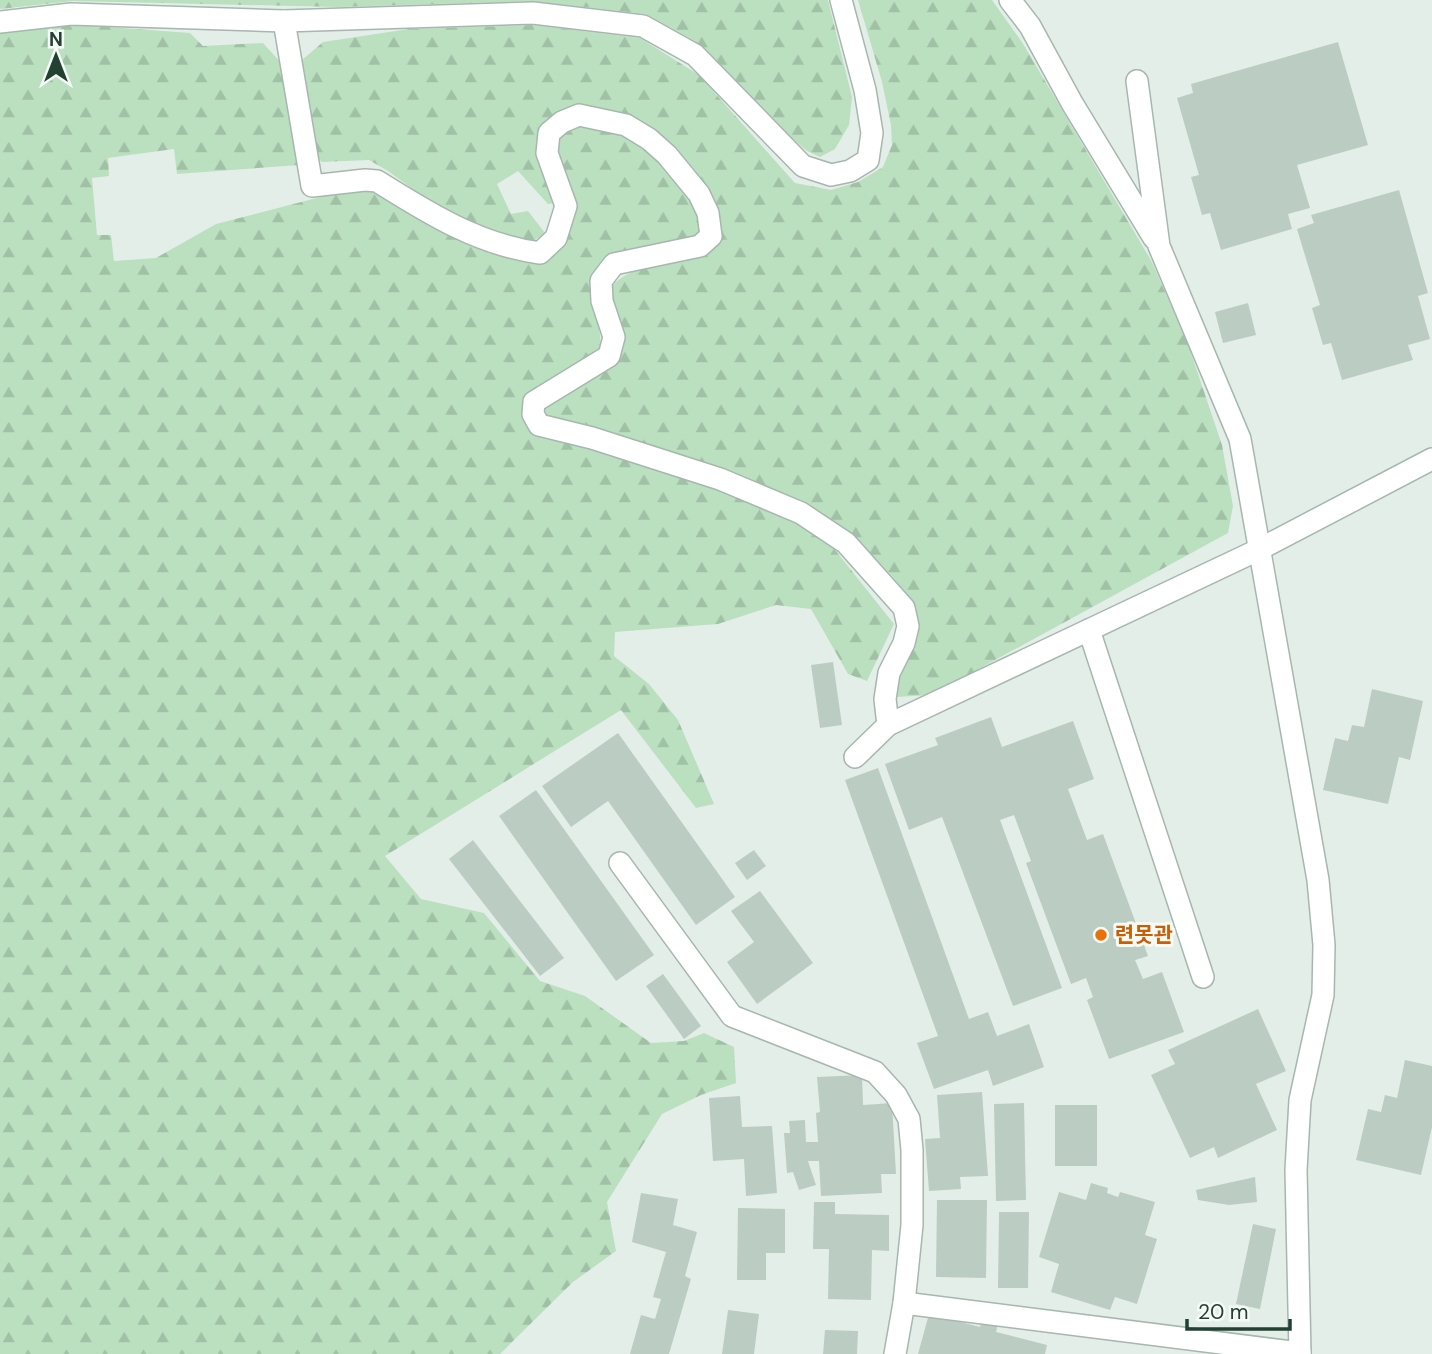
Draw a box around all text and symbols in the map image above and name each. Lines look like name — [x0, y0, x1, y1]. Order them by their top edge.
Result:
north arrow — [21, 21, 91, 91]
text: N — [49, 27, 63, 52]
place label: 련못관 — [1115, 921, 1173, 949]
marker: 련못관 — [1093, 927, 1109, 943]
scale bar — [1187, 1288, 1290, 1332]
text: 20 m — [1198, 1298, 1249, 1326]

